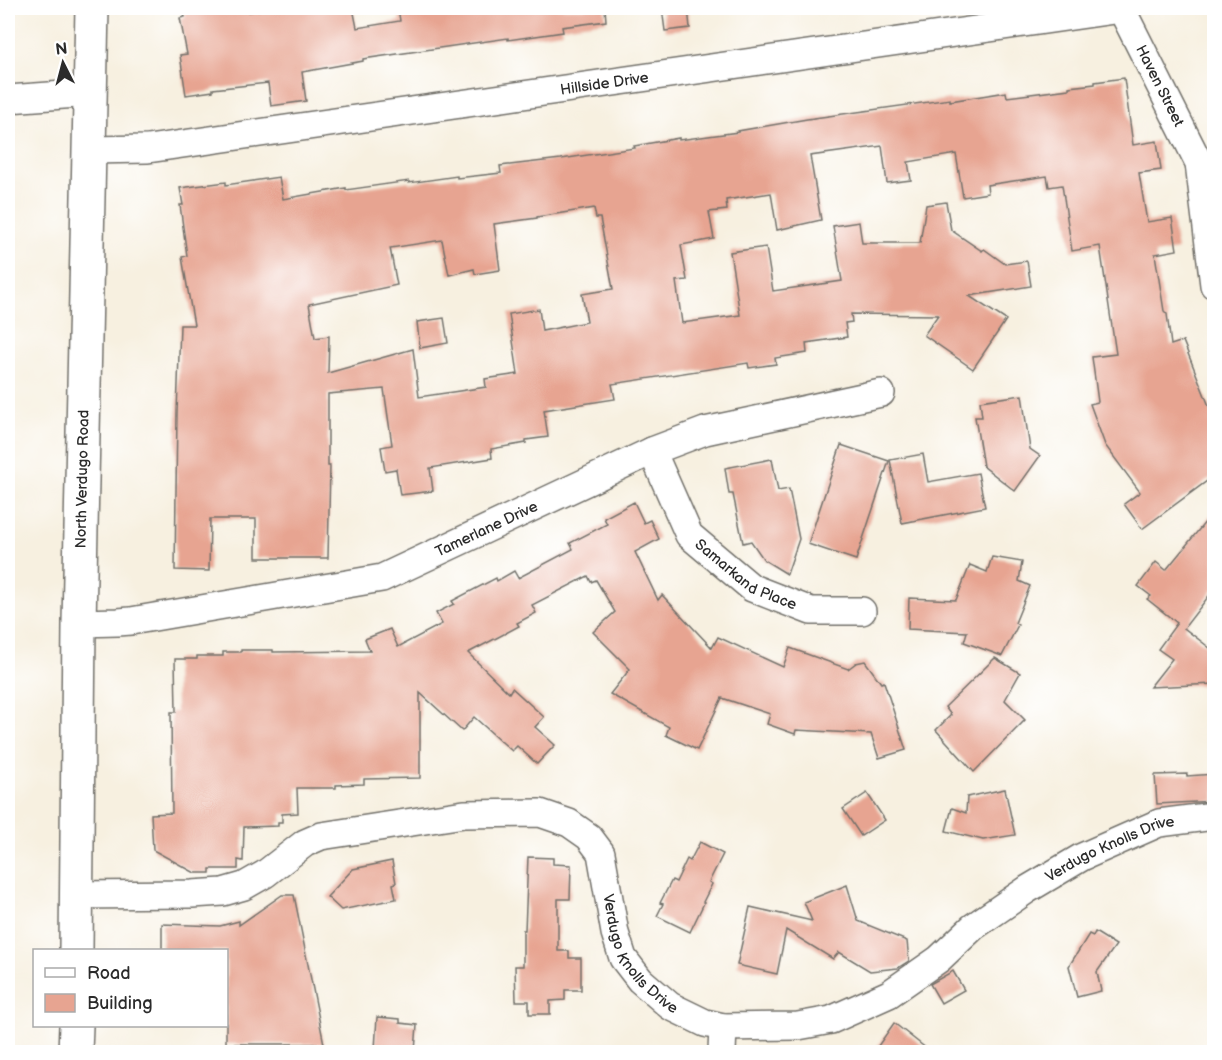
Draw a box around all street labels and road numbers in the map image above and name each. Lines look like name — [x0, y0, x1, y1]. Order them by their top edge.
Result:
street label: Haven Street — [1132, 42, 1189, 130]
street label: Hillside Drive — [559, 68, 650, 99]
street label: North Verdugo Road — [71, 410, 93, 549]
street label: Tamerlane Drive — [432, 497, 541, 561]
street label: Samarkand Place — [691, 535, 800, 614]
street label: Verdugo Knolls Drive — [1042, 812, 1176, 886]
street label: Verdugo Knolls Drive — [599, 892, 681, 1018]

